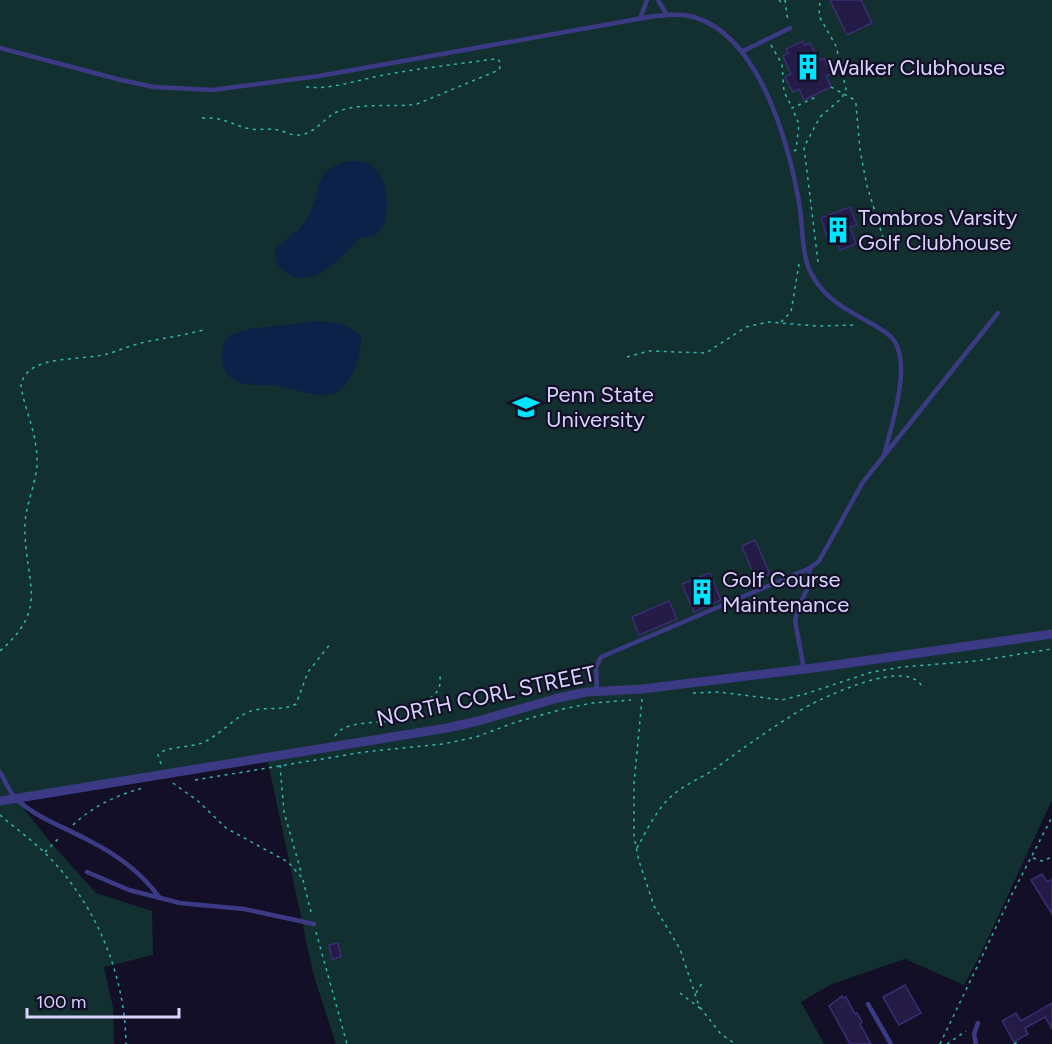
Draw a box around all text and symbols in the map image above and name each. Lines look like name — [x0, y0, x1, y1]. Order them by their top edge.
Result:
building icon: Walker Clubhouse — [793, 52, 823, 82]
place label: Walker Clubhouse — [828, 54, 1005, 81]
place label: Tombros Varsity Golf Clubhouse — [858, 204, 1018, 256]
building icon: Tombros Varsity Golf Clubhouse — [823, 215, 853, 245]
place label: Penn State University — [546, 381, 654, 433]
school or university icon: Penn State University — [511, 392, 541, 422]
place label: Golf Course Maintenance — [722, 566, 849, 618]
building icon: Golf Course Maintenance — [687, 577, 717, 607]
street label: NORTH CORL STREET — [374, 660, 598, 732]
scale bar — [27, 981, 178, 1019]
text: 100 m — [36, 991, 86, 1013]

